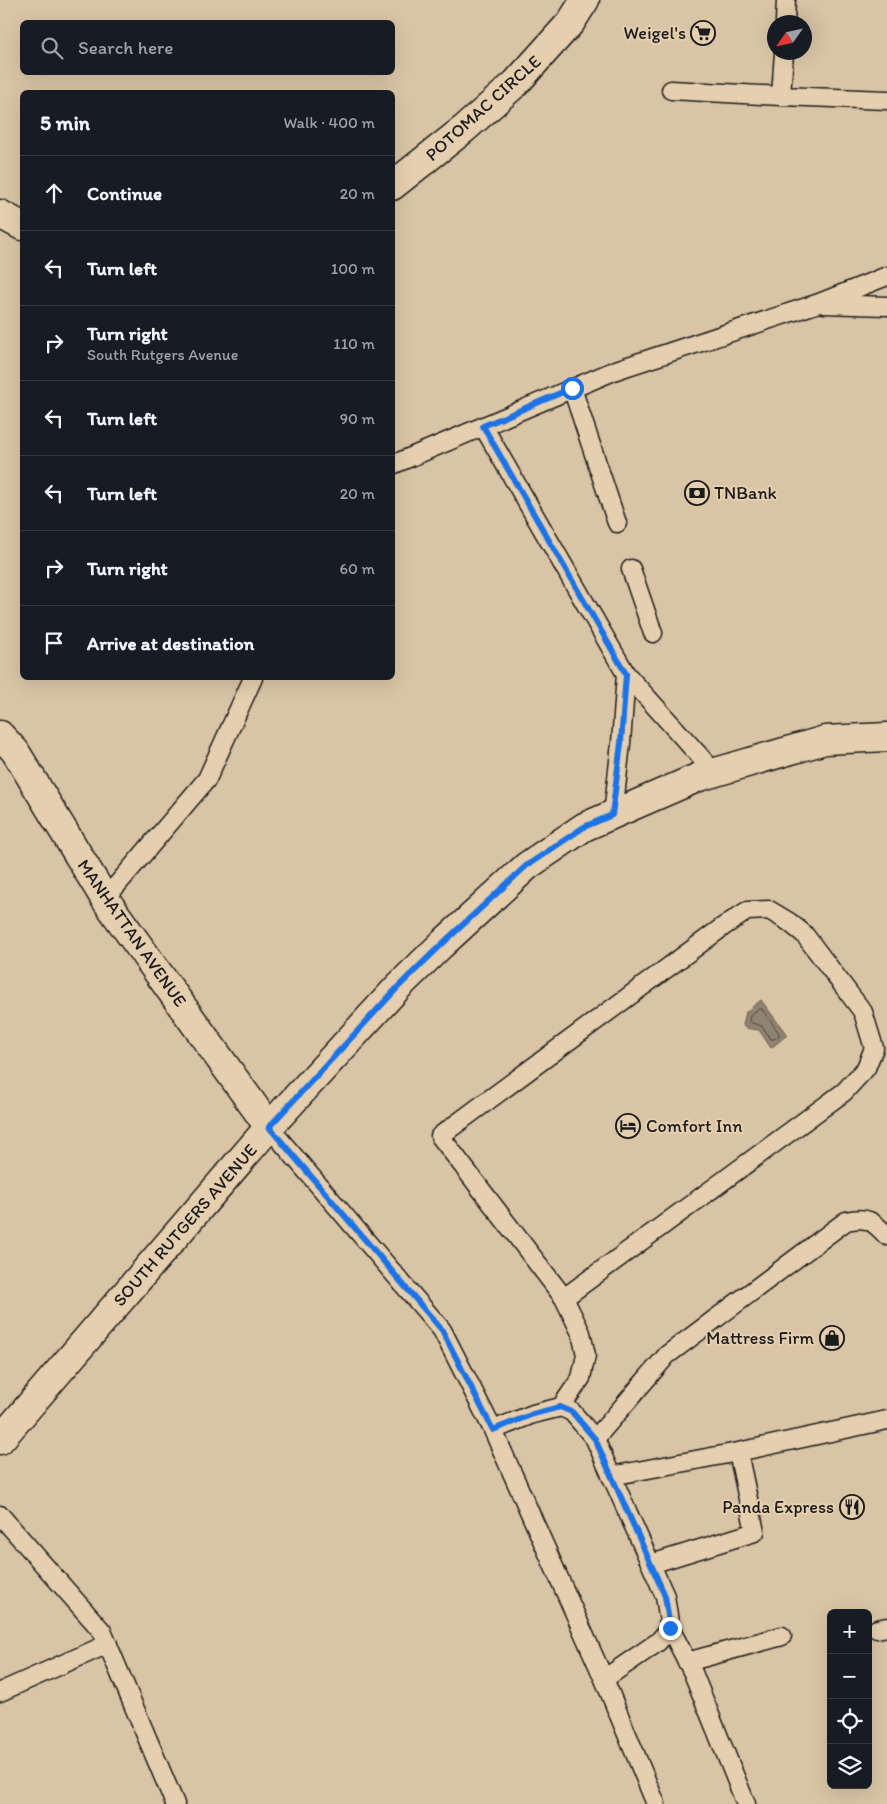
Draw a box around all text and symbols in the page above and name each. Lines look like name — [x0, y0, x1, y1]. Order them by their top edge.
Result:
north arrow — [767, 15, 812, 60]
search box — [20, 20, 395, 75]
supermarket icon: Weigel's — [690, 20, 716, 46]
place label: Weigel's — [624, 22, 686, 44]
icon: search — [38, 34, 66, 62]
text: Search here — [78, 36, 173, 59]
street label: POTOMAC CIRCLE — [421, 50, 545, 166]
text: 5 min — [40, 110, 90, 135]
text: Walk · 400 m — [283, 113, 375, 132]
icon: ahead — [40, 179, 68, 207]
text: Continue — [87, 182, 162, 205]
text: 20 m — [340, 184, 375, 203]
icon: left — [40, 254, 68, 282]
text: Turn left — [87, 257, 157, 280]
text: 100 m — [331, 259, 375, 278]
text: Turn right — [87, 322, 168, 345]
icon: right — [40, 329, 68, 357]
text: 110 m — [333, 334, 375, 353]
text: South Rutgers Avenue — [87, 345, 238, 364]
route start — [561, 377, 584, 400]
icon: left — [40, 404, 68, 432]
text: Turn left — [87, 407, 157, 430]
text: 90 m — [340, 409, 375, 428]
icon: left — [40, 479, 68, 507]
bank icon: TNBank — [684, 480, 710, 506]
text: Turn left — [87, 482, 157, 505]
place label: TNBank — [714, 482, 777, 504]
text: 20 m — [340, 484, 375, 503]
icon: right — [40, 554, 68, 582]
text: Turn right — [87, 557, 168, 580]
text: 60 m — [340, 559, 375, 578]
icon: arrive — [40, 629, 68, 657]
text: Arrive at destination — [87, 632, 254, 655]
street label: MANHATTAN AVENUE — [73, 855, 191, 1011]
hotel icon: Comfort Inn — [615, 1113, 641, 1139]
place label: Comfort Inn — [646, 1115, 742, 1137]
street label: SOUTH RUTGERS AVENUE — [108, 1139, 262, 1311]
shop icon: Mattress Firm — [819, 1325, 845, 1351]
place label: Mattress Firm — [706, 1327, 815, 1349]
restaurant icon: Panda Express — [839, 1494, 865, 1520]
place label: Panda Express — [722, 1496, 834, 1518]
map controls — [827, 1609, 872, 1789]
button: + — [827, 1609, 872, 1654]
route end — [659, 1617, 682, 1640]
button: − — [827, 1654, 872, 1699]
button: locate — [827, 1699, 872, 1744]
button: layers — [827, 1744, 872, 1789]

